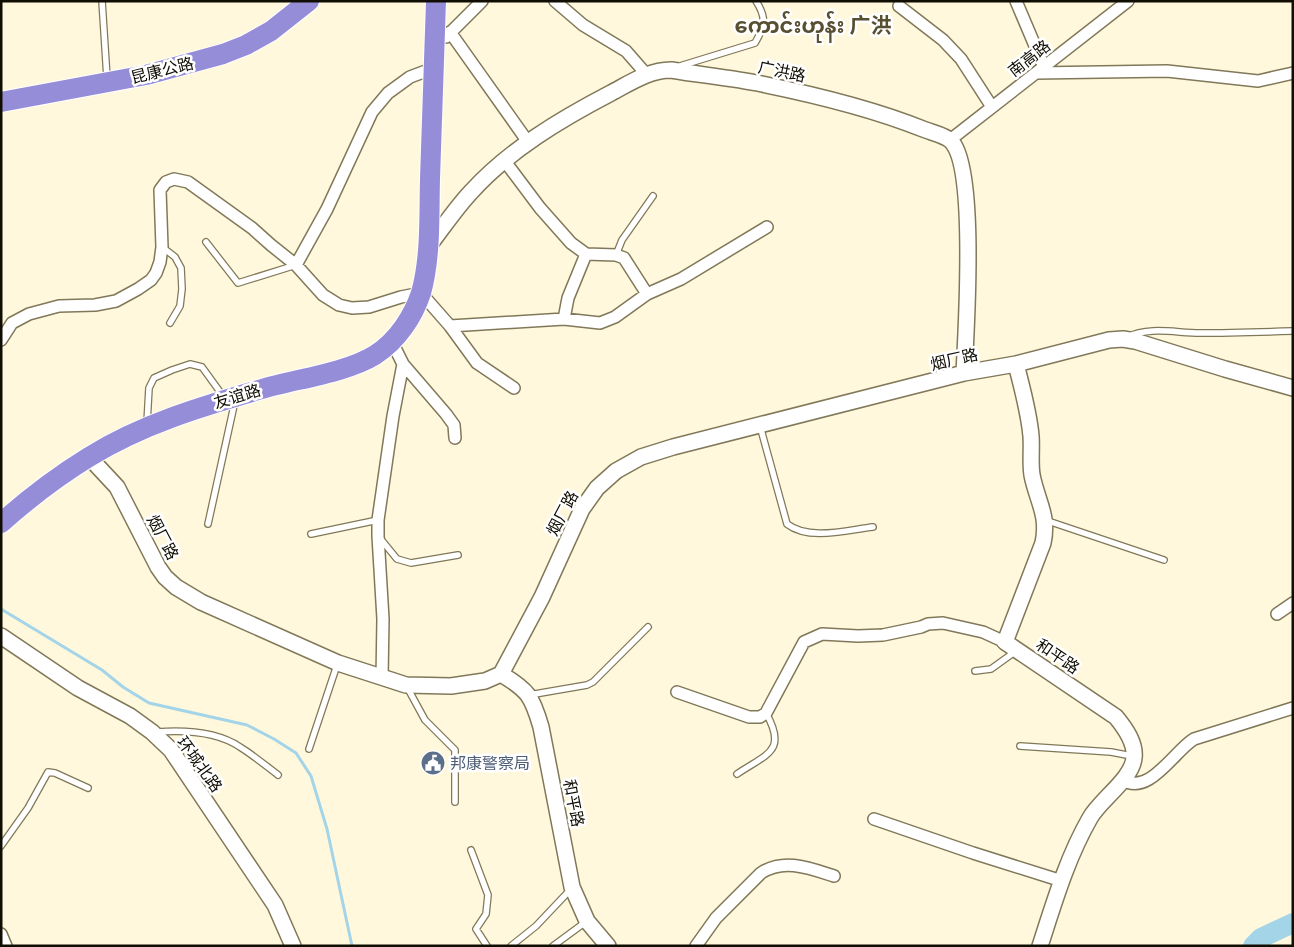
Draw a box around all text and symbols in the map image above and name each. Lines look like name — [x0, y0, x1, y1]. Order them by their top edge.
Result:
district label: ကောင်းဟုန်း 广洪 — [734, 10, 892, 43]
street label: 南高路 — [1003, 35, 1054, 81]
street label: 昆康公路 — [128, 52, 195, 87]
street label: 广洪路 — [756, 55, 808, 86]
street label: 烟厂路 — [928, 343, 980, 374]
street label: 友谊路 — [211, 378, 263, 413]
street label: 烟厂路 — [541, 487, 582, 539]
street label: 烟厂路 — [143, 511, 184, 563]
street label: 和平路 — [1033, 633, 1084, 678]
street label: 环城北路 — [173, 732, 228, 796]
public building icon: 邦康警察局 — [420, 750, 446, 776]
place label: 邦康警察局 — [450, 752, 530, 773]
street label: 和平路 — [560, 777, 589, 828]

